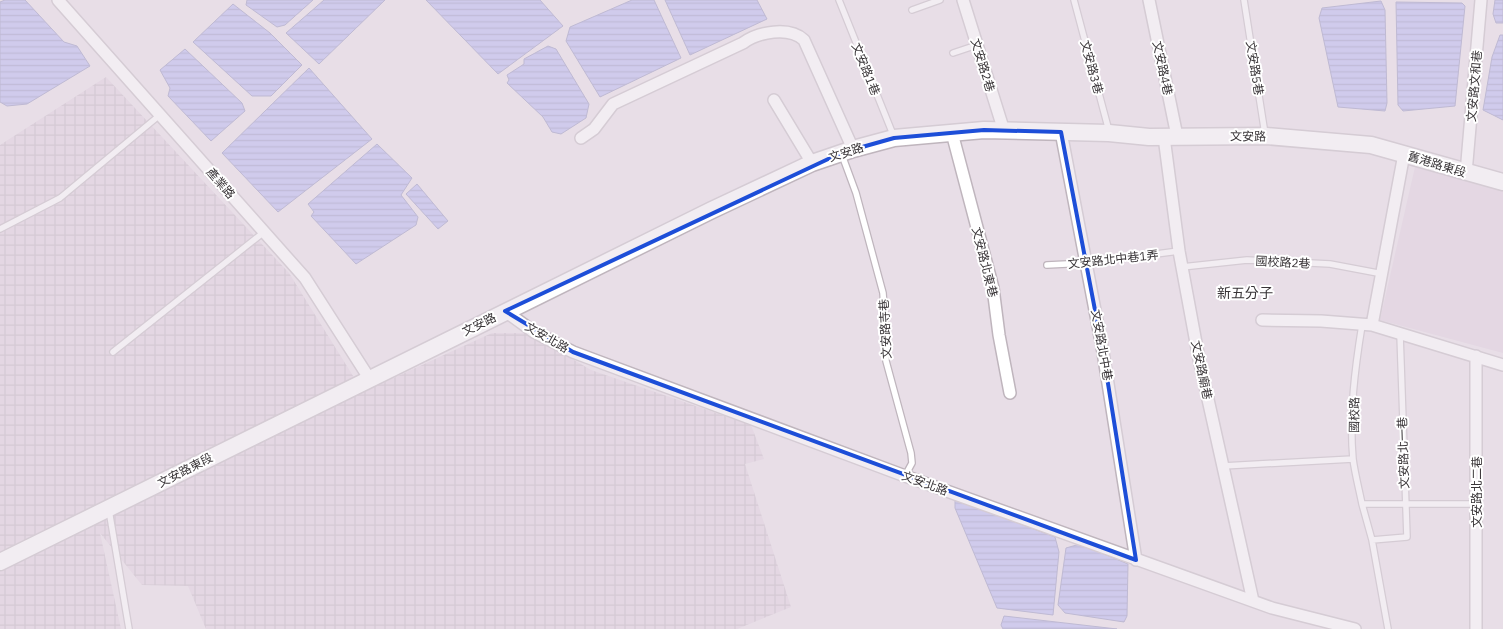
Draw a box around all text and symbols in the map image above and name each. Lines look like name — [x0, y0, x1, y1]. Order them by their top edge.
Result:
street label: 文安路2巷 — [968, 36, 998, 94]
street label: 文安路3巷 — [1078, 38, 1106, 96]
street label: 文安路4巷 — [1150, 39, 1176, 97]
street label: 文安路5巷 — [1243, 40, 1267, 96]
street label: 文安路1巷 — [849, 41, 883, 97]
street label: 文安路文和巷 — [1463, 49, 1485, 123]
street label: 文安路 — [1230, 128, 1266, 144]
street label: 文安路 — [827, 139, 865, 165]
street label: 舊港路東段 — [1406, 148, 1468, 180]
street label: 產業路 — [204, 164, 238, 202]
street label: 文安路北東巷 — [969, 225, 1001, 299]
street label: 文安路北中巷1弄 — [1067, 247, 1159, 271]
street label: 國校路2巷 — [1255, 253, 1311, 271]
district label: 新五分子 — [1217, 284, 1273, 302]
street label: 文安路寺巷 — [876, 299, 894, 359]
street label: 文安路北中巷 — [1088, 308, 1116, 382]
street label: 文安路 — [460, 309, 498, 339]
street label: 文安北路 — [522, 319, 572, 355]
street label: 文安路廟巷 — [1188, 339, 1216, 401]
street label: 國校路 — [1346, 397, 1362, 433]
street label: 文安路北一巷 — [1394, 417, 1412, 489]
street label: 文安路東段 — [155, 450, 215, 490]
street label: 文安路北二巷 — [1469, 456, 1484, 528]
street label: 文安北路 — [900, 468, 950, 498]

